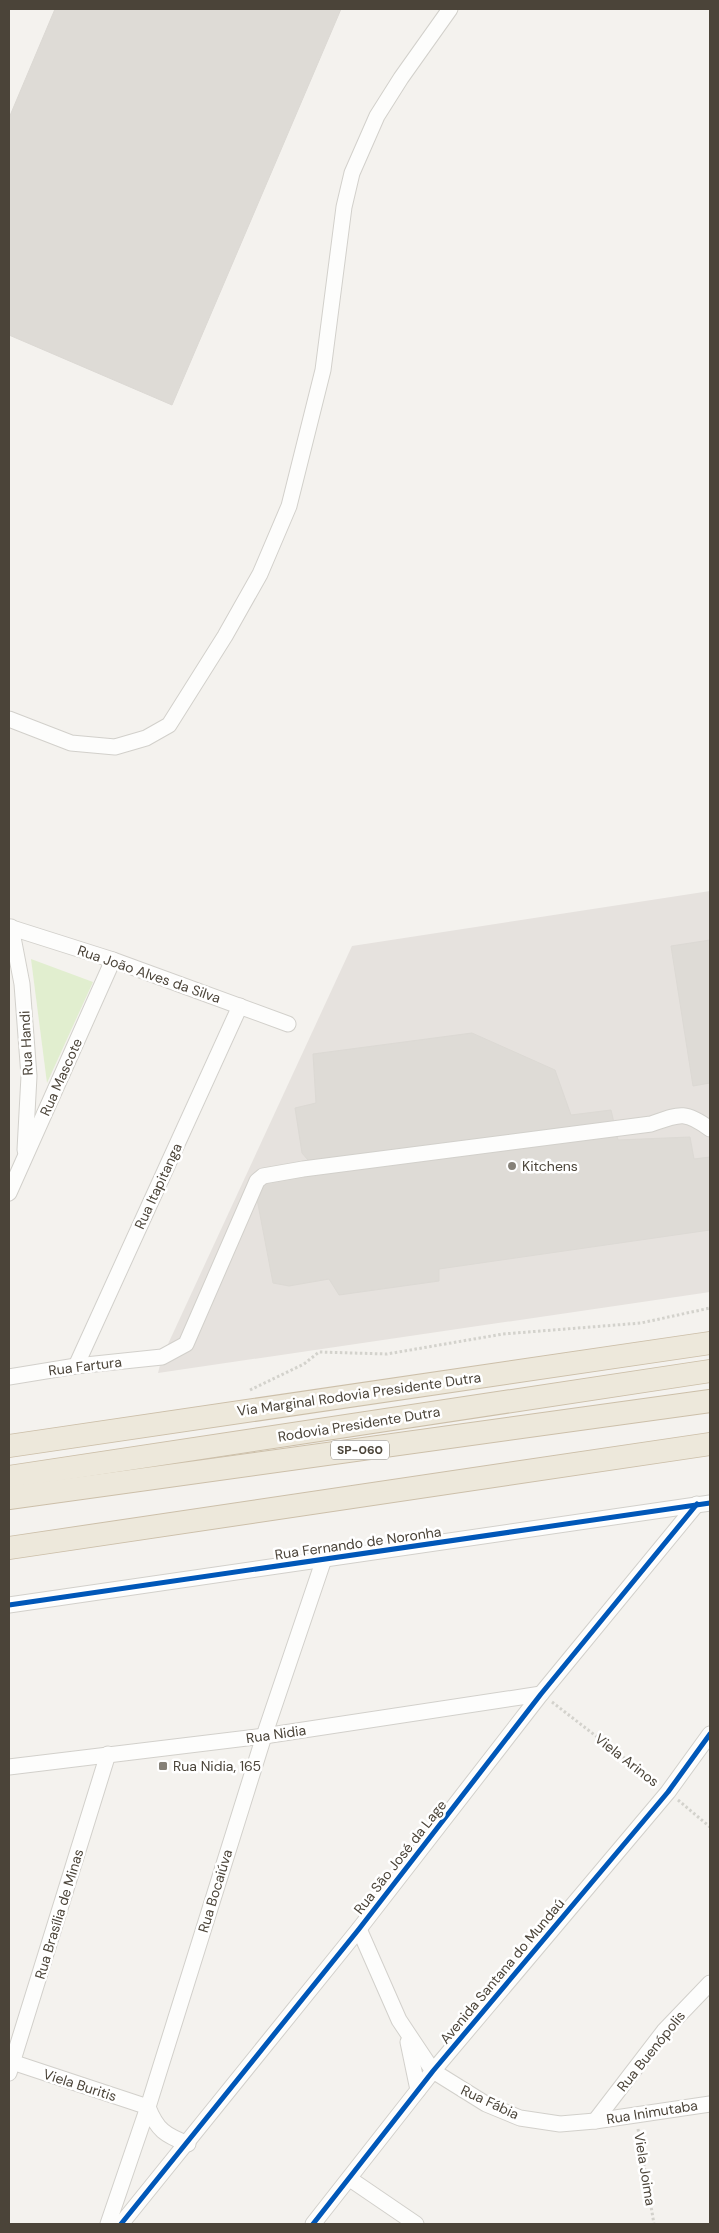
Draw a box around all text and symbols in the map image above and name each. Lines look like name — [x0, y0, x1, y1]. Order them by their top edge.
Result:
street label: Rua João Alves da Silva — [75, 941, 223, 1007]
street label: Rua Handi — [15, 1010, 37, 1076]
street label: Rua Mascote — [36, 1035, 86, 1119]
street label: Rua Itapitanga — [130, 1140, 186, 1232]
place label: Kitchens — [522, 1157, 578, 1175]
marker: Kitchens — [506, 1160, 518, 1172]
street label: Rua Fartura — [47, 1353, 123, 1379]
street label: Via Marginal Rodovia Presidente Dutra — [236, 1368, 482, 1420]
street label: Rodovia Presidente Dutra — [277, 1402, 441, 1446]
road number: SP-060 — [331, 1440, 389, 1460]
street label: Rua Fernando de Noronha — [274, 1522, 442, 1564]
street label: Rua Nidia — [245, 1721, 307, 1747]
street label: Viela Arinos — [591, 1729, 663, 1791]
place label: Rua Nidia, 165 — [173, 1757, 261, 1775]
marker: Rua Nidia, 165 — [157, 1760, 169, 1772]
street label: Rua São José da Lage — [350, 1796, 450, 1918]
street label: Rua Brasília de Minas — [31, 1847, 87, 1981]
street label: Rua Bocaiúva — [194, 1847, 236, 1935]
street label: Avenida Santana do Mundaú — [436, 1895, 568, 2047]
street label: Rua Buenópolis — [613, 2007, 689, 2095]
street label: Viela Buritis — [41, 2065, 119, 2105]
street label: Rua Fábia — [458, 2081, 522, 2123]
street label: Rua Inimutaba — [605, 2096, 699, 2128]
street label: Viela Joima — [630, 2131, 660, 2207]

